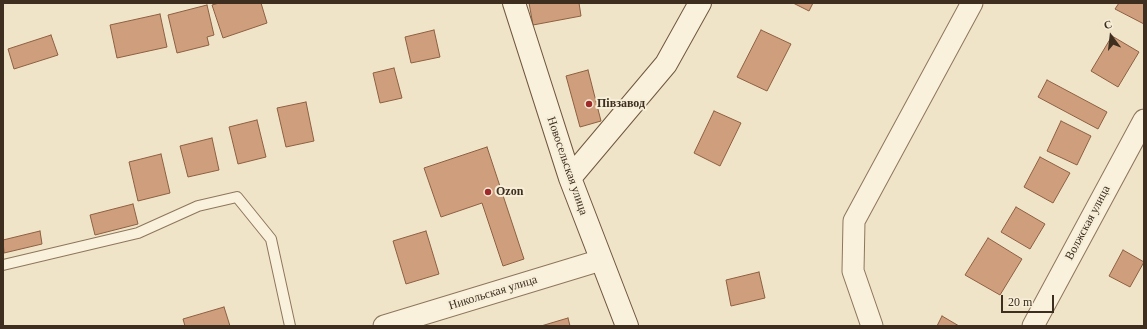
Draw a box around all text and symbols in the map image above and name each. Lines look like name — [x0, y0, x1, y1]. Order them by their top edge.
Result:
north arrow — [1091, 16, 1131, 56]
text: С — [1102, 18, 1113, 31]
place label: Пiвзавод — [597, 97, 645, 111]
marker: Пiвзавод — [584, 99, 594, 109]
street label: Новосельская улица — [543, 115, 591, 217]
street label: Волжская улица — [1062, 183, 1114, 263]
place label: Ozon — [496, 185, 523, 199]
marker: Ozon — [483, 187, 493, 197]
street label: Никольская улица — [447, 273, 539, 313]
scale bar — [1003, 287, 1056, 313]
text: 20 m — [1008, 295, 1032, 309]

